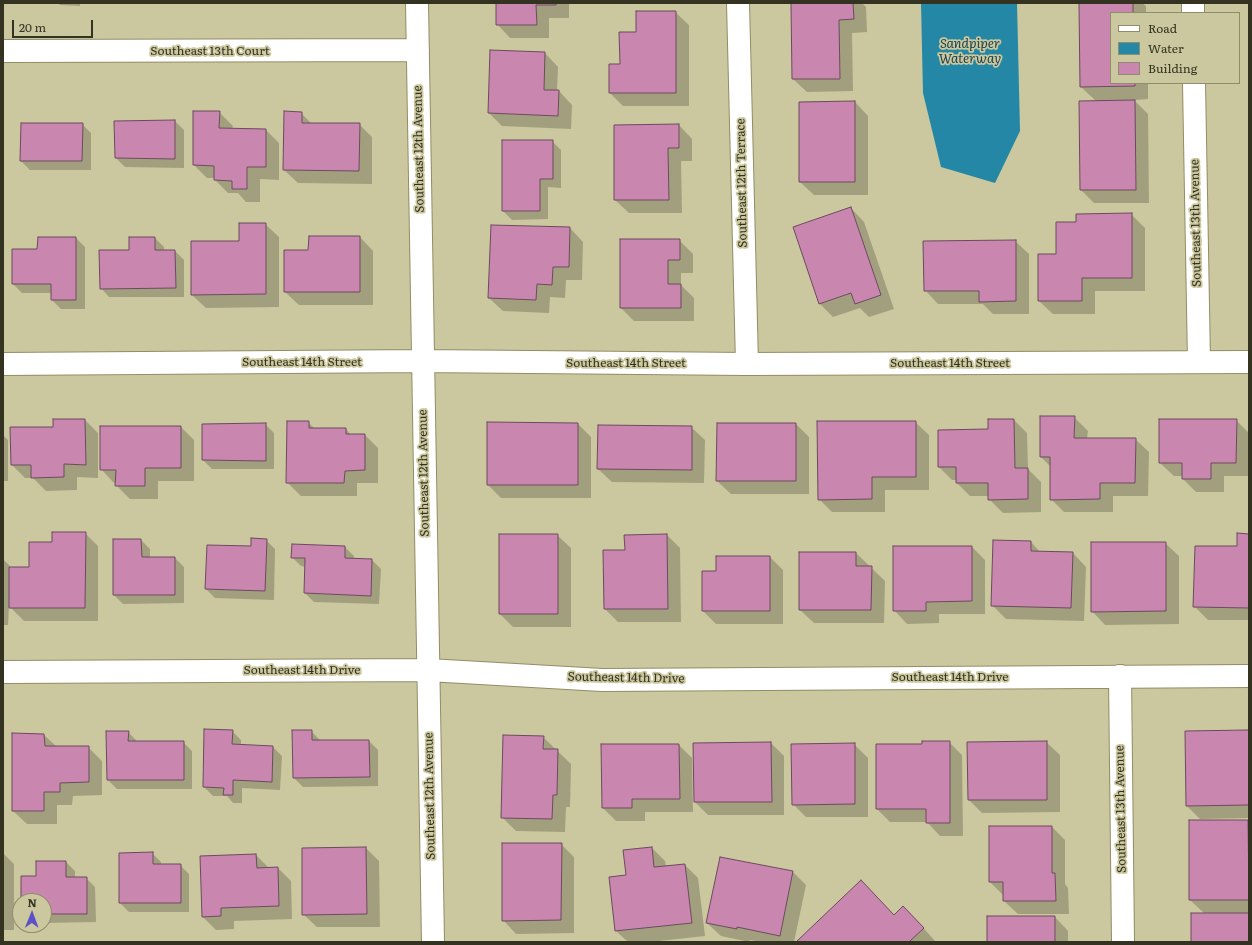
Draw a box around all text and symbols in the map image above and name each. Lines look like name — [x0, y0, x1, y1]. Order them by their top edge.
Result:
scale bar — [14, 12, 95, 38]
legend — [1110, 12, 1240, 84]
text: 20 m — [19, 18, 46, 36]
text: Road — [1148, 19, 1177, 37]
water label: Sandpiper Waterway — [939, 36, 1001, 67]
text: Water — [1148, 39, 1184, 57]
street label: Southeast 13th Court — [150, 44, 270, 58]
text: Building — [1148, 59, 1197, 77]
street label: Southeast 12th Avenue — [411, 85, 427, 213]
street label: Southeast 12th Terrace — [734, 118, 750, 248]
street label: Southeast 13th Avenue — [1188, 159, 1204, 287]
street label: Southeast 14th Street — [242, 355, 362, 369]
street label: Southeast 14th Street — [566, 356, 686, 370]
street label: Southeast 14th Street — [890, 356, 1010, 370]
street label: Southeast 12th Avenue — [416, 409, 432, 537]
street label: Southeast 14th Drive — [244, 663, 360, 677]
street label: Southeast 14th Drive — [567, 670, 685, 686]
street label: Southeast 14th Drive — [892, 670, 1008, 684]
street label: Southeast 12th Avenue — [422, 732, 438, 860]
street label: Southeast 13th Avenue — [1113, 745, 1129, 873]
north arrow — [12, 893, 52, 933]
text: N — [27, 894, 37, 910]

